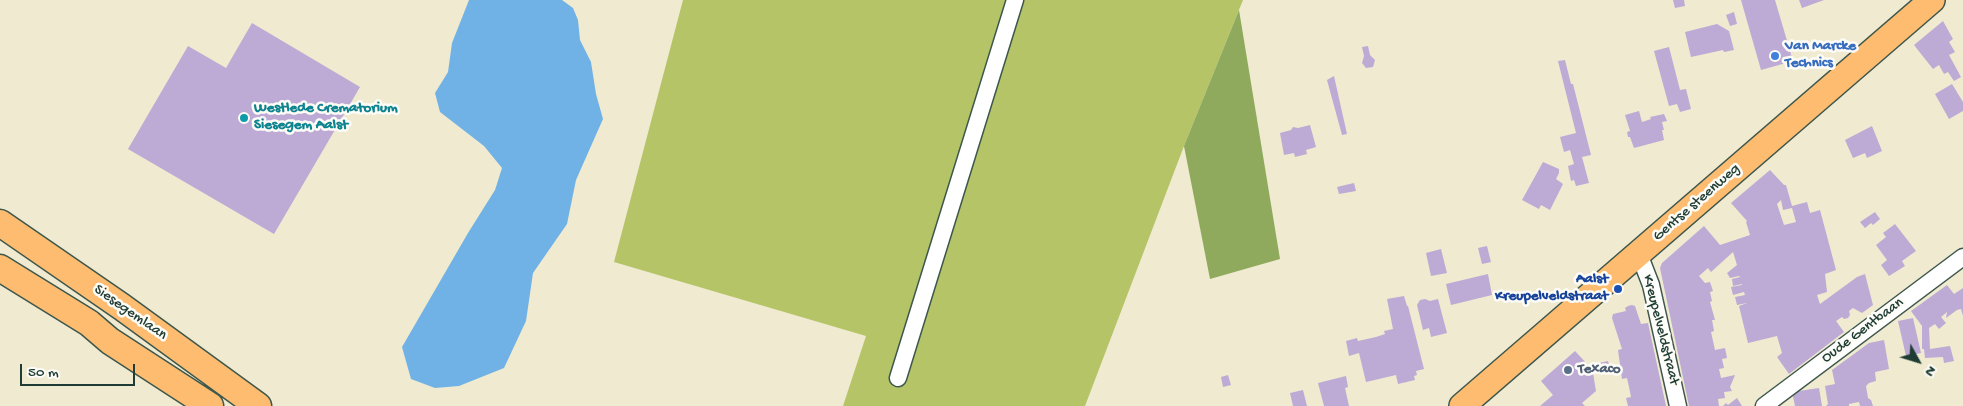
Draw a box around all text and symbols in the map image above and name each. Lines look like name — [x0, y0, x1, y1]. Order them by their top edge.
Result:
place label: Van Marcke Technics — [1785, 38, 1856, 73]
marker: Van Marcke Technics — [1769, 50, 1781, 62]
place label: Westlede Crematorium Siesegem Aalst — [254, 100, 398, 135]
marker: Westlede Crematorium Siesegem Aalst — [238, 112, 250, 124]
street label: Gentse steenweg — [1650, 160, 1744, 246]
place label: Aalst Kreupelveldstraat — [1495, 271, 1608, 306]
street label: Kreupelveldstraat — [1638, 273, 1682, 387]
street label: Siesegemlaan — [90, 281, 170, 345]
marker: Aalst Kreupelveldstraat — [1612, 283, 1624, 295]
street label: Oude Gentbaan — [1818, 294, 1908, 368]
north arrow — [1893, 336, 1943, 386]
scale bar — [22, 354, 138, 386]
place label: Texaco — [1578, 361, 1621, 379]
text: N — [1921, 362, 1940, 380]
text: 50 m — [28, 364, 59, 382]
marker: Texaco — [1562, 364, 1574, 376]

